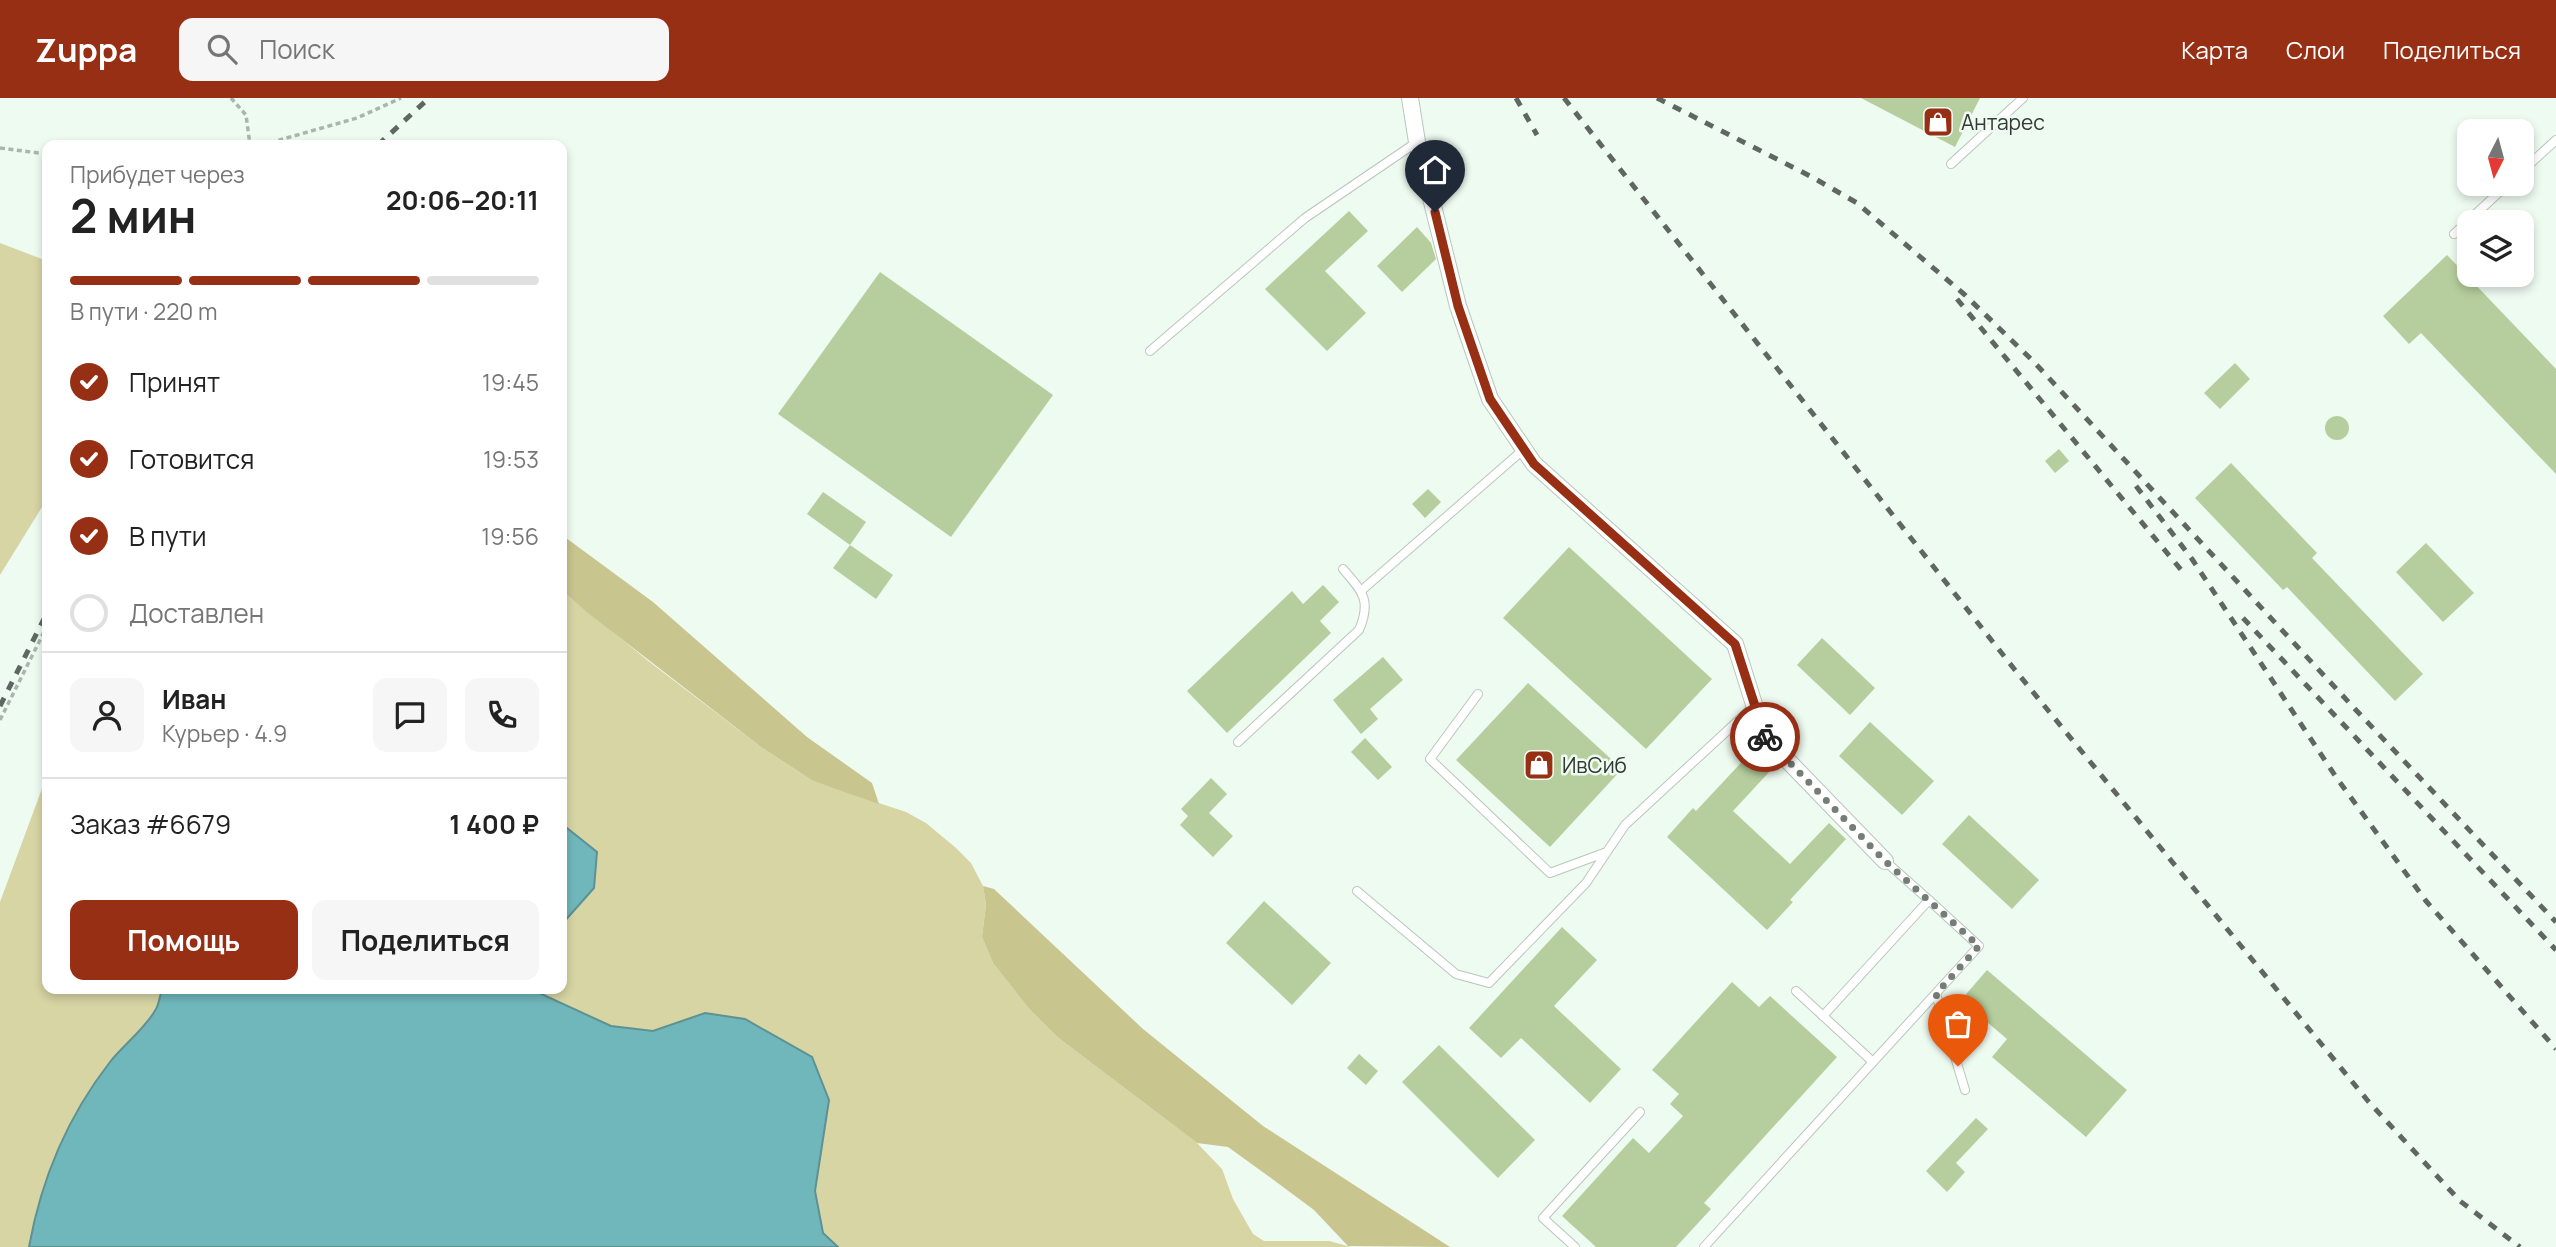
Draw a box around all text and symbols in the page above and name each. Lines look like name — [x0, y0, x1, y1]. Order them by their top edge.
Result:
search box — [179, 18, 669, 81]
text: Zuppa — [35, 27, 137, 72]
icon: search — [203, 30, 241, 68]
text: Поиск — [259, 31, 335, 67]
text: Карта — [2181, 33, 2248, 66]
text: Слои — [2286, 33, 2345, 66]
text: Поделиться — [2383, 33, 2521, 66]
shop icon: Антарес — [1921, 105, 1955, 139]
place label: Антарес — [1961, 108, 2045, 136]
north arrow — [2457, 119, 2534, 196]
map controls — [2457, 119, 2534, 287]
pin — [1405, 140, 1465, 212]
icon: home — [1416, 151, 1454, 189]
text: Прибудет через — [70, 158, 245, 190]
text: 20:06–20:11 — [386, 182, 539, 218]
text: 2 мин — [70, 184, 197, 247]
button: layers — [2457, 210, 2534, 287]
text: В пути · 220 m — [70, 295, 217, 327]
icon: check — [70, 363, 108, 401]
text: Принят — [129, 364, 220, 400]
text: 19:45 — [482, 366, 539, 398]
icon: check — [70, 440, 108, 478]
text: Готовится — [129, 441, 254, 477]
text: 19:53 — [483, 443, 539, 475]
icon: check — [70, 517, 108, 555]
text: В пути — [129, 518, 207, 554]
text: 19:56 — [481, 520, 539, 552]
text: Доставлен — [129, 595, 264, 631]
button: person — [70, 678, 144, 752]
button: chat — [373, 678, 447, 752]
button: phone — [465, 678, 539, 752]
text: Иван — [162, 681, 226, 717]
courier — [1730, 702, 1800, 772]
text: Курьер · 4.9 — [162, 717, 287, 749]
icon: bike — [1746, 718, 1784, 756]
shop icon: ИвСиб — [1522, 748, 1556, 782]
place label: ИвСиб — [1562, 751, 1627, 779]
text: Заказ #6679 — [70, 806, 231, 842]
text: 1 400 ₽ — [449, 806, 539, 842]
button: Помощь — [70, 900, 298, 980]
button: Поделиться — [312, 900, 539, 980]
pin — [1928, 994, 1988, 1066]
icon: bag — [1939, 1005, 1977, 1043]

